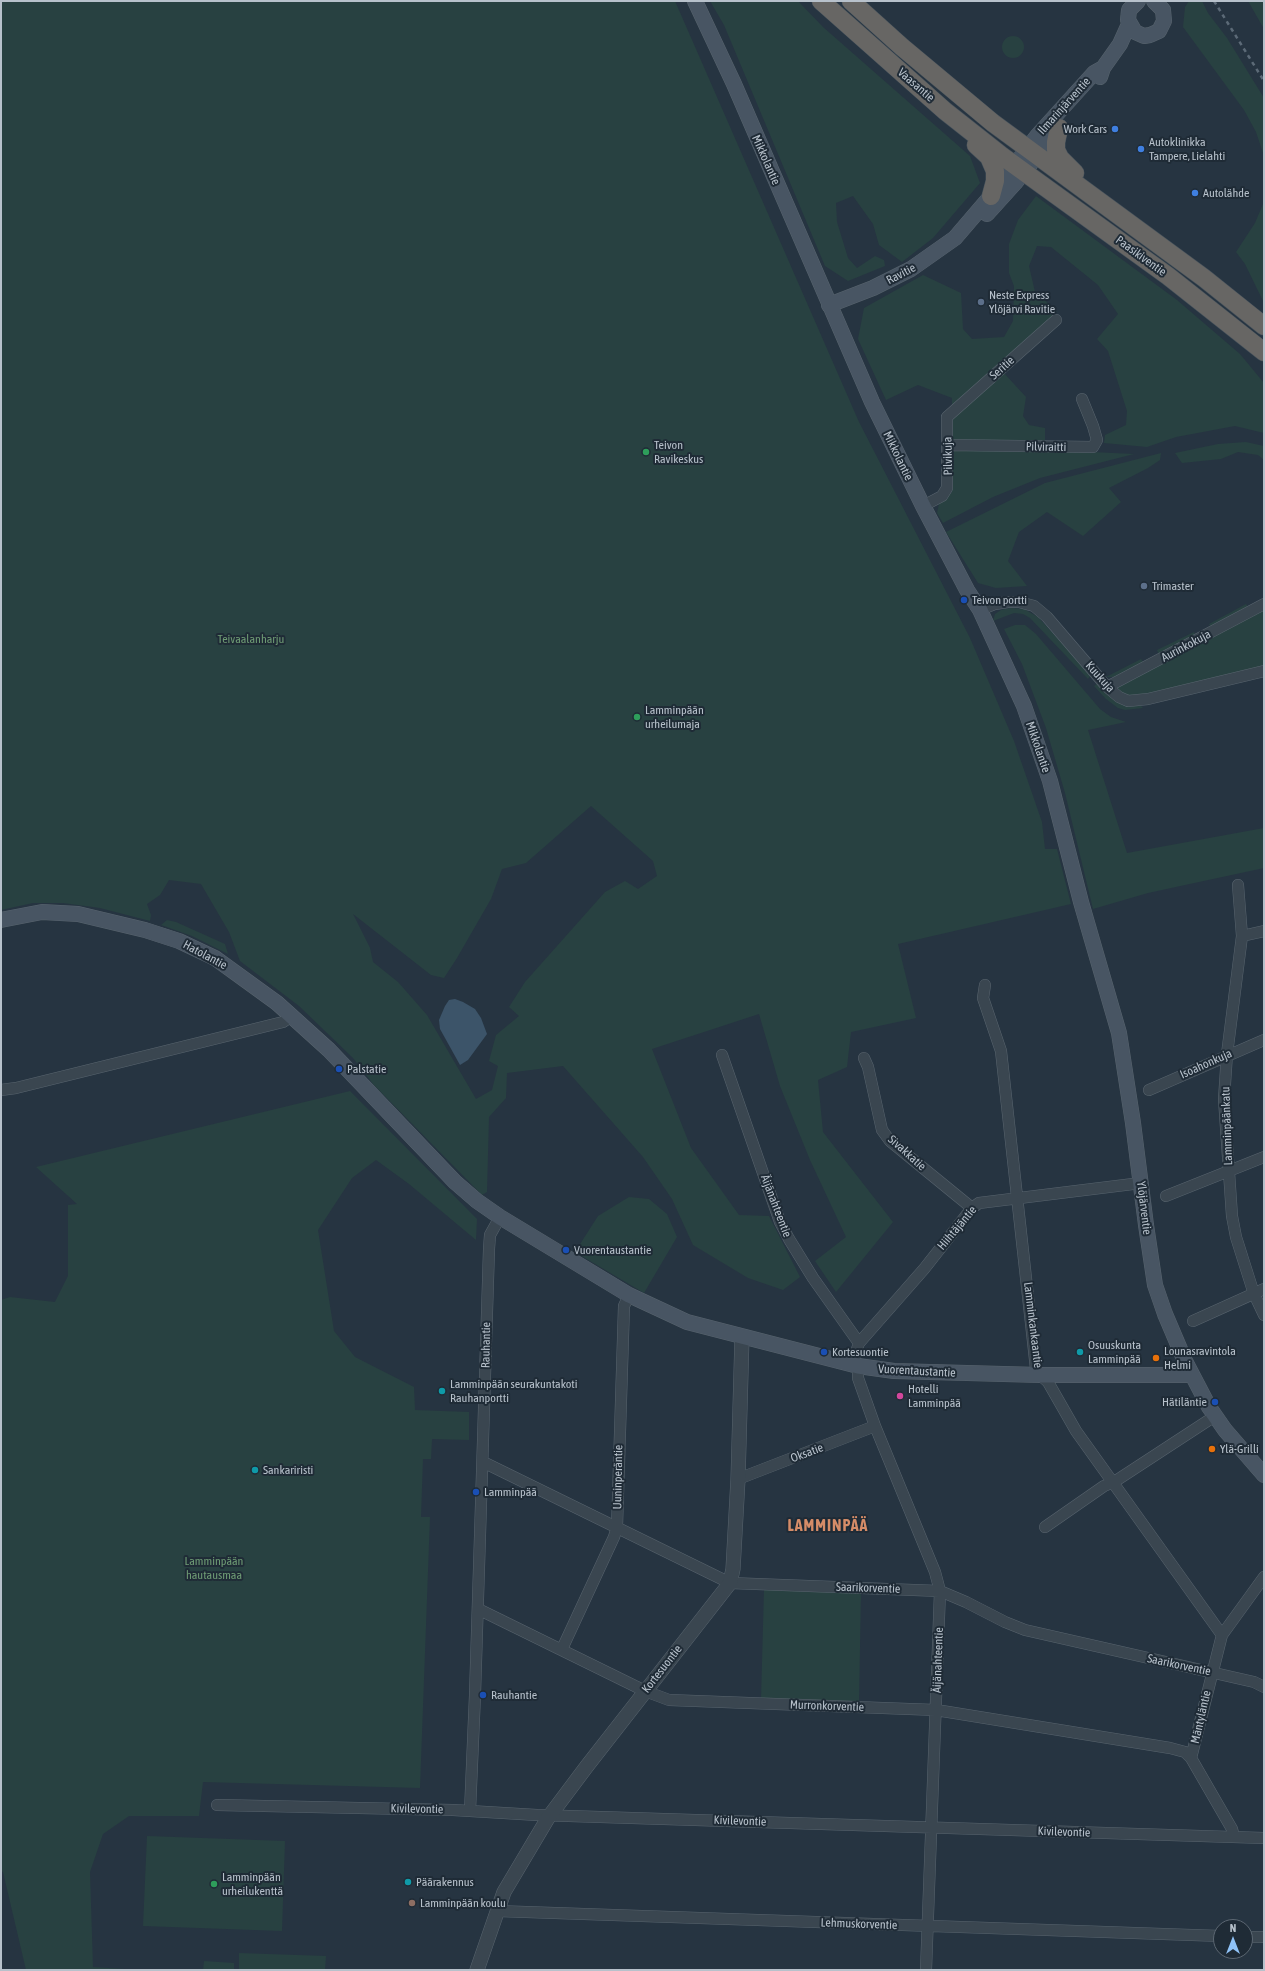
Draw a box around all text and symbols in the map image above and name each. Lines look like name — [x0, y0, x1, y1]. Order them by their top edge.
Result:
street label: Vaasantie — [895, 65, 937, 105]
street label: Ilmarinjärventie — [1034, 74, 1094, 138]
place label: Work Cars — [1064, 122, 1107, 136]
marker: Work Cars — [1110, 124, 1120, 134]
street label: Mikkolantie — [749, 133, 783, 187]
place label: Autoklinikka Tampere, Lielahti — [1149, 135, 1225, 163]
marker: Autoklinikka Tampere, Lielahti — [1136, 144, 1146, 154]
place label: Autolähde — [1203, 186, 1249, 200]
marker: Autolähde — [1190, 188, 1200, 198]
street label: Paasikiventie — [1113, 233, 1169, 279]
street label: Ravitie — [884, 260, 918, 288]
place label: Neste Express Ylöjärvi Ravitie — [989, 288, 1055, 316]
marker: Neste Express Ylöjärvi Ravitie — [976, 297, 986, 307]
street label: Seritie — [987, 353, 1017, 383]
street label: Mikkolantie — [880, 429, 916, 483]
street label: Pilvikuja — [940, 437, 956, 475]
place label: Teivon Ravikeskus — [654, 438, 703, 466]
street label: Pilviraitti — [1026, 439, 1066, 455]
marker: Teivon Ravikeskus — [641, 447, 651, 457]
place label: Trimaster — [1152, 579, 1194, 593]
marker: Trimaster — [1139, 581, 1149, 591]
place label: Teivon portti — [972, 593, 1027, 607]
marker: Teivon portti — [959, 595, 969, 605]
street label: Aurinkokuja — [1159, 627, 1213, 665]
park label: Teivaalanharju — [218, 632, 284, 646]
street label: Kuukuja — [1082, 659, 1118, 695]
place label: Lamminpään urheilumaja — [645, 703, 704, 731]
marker: Lamminpään urheilumaja — [632, 712, 642, 722]
street label: Mikkolantie — [1023, 720, 1053, 774]
street label: Hatolantie — [181, 937, 229, 973]
street label: Isoahonkuja — [1178, 1046, 1234, 1082]
place label: Palstatie — [347, 1062, 386, 1076]
marker: Palstatie — [334, 1064, 344, 1074]
street label: Lamminpäänkatu — [1218, 1086, 1236, 1166]
street label: Sivakkatie — [885, 1132, 929, 1174]
street label: Äijänahteentie — [757, 1173, 795, 1239]
street label: Ylöjärventie — [1134, 1180, 1154, 1236]
street label: Hiihtäjäntie — [934, 1203, 980, 1253]
place label: Vuorentaustantie — [574, 1243, 652, 1257]
marker: Vuorentaustantie — [561, 1245, 571, 1255]
street label: Lamminkankaantie — [1021, 1281, 1045, 1369]
street label: Rauhantie — [478, 1322, 494, 1368]
place label: Osuuskunta Lamminpää — [1088, 1338, 1141, 1366]
place label: Lounasravintola Helmi — [1164, 1344, 1236, 1372]
place label: Kortesuontie — [832, 1345, 889, 1359]
marker: Kortesuontie — [819, 1347, 829, 1357]
marker: Osuuskunta Lamminpää — [1075, 1347, 1085, 1357]
marker: Lounasravintola Helmi — [1151, 1353, 1161, 1363]
street label: Vuorentaustantie — [878, 1362, 956, 1380]
place label: Lamminpään seurakuntakoti Rauhanportti — [450, 1377, 578, 1405]
place label: Hotelli Lamminpää — [908, 1382, 961, 1410]
marker: Lamminpään seurakuntakoti Rauhanportti — [437, 1386, 447, 1396]
marker: Hotelli Lamminpää — [895, 1391, 905, 1401]
place label: Hätiläntie — [1162, 1395, 1207, 1409]
marker: Hätiläntie — [1210, 1397, 1220, 1407]
street label: Oksatie — [789, 1440, 825, 1466]
place label: Ylä-Grilli — [1220, 1442, 1259, 1456]
street label: Uuninperäntie — [610, 1444, 626, 1510]
marker: Ylä-Grilli — [1207, 1444, 1217, 1454]
place label: Sankariristi — [263, 1463, 313, 1477]
marker: Sankariristi — [250, 1465, 260, 1475]
place label: Lamminpää — [484, 1485, 537, 1499]
marker: Lamminpää — [471, 1487, 481, 1497]
district label: LAMMINPÄÄ — [788, 1516, 868, 1536]
park label: Lamminpään hautausmaa — [185, 1554, 243, 1582]
street label: Saarikorventie — [836, 1580, 900, 1596]
street label: Äijänahteentie — [930, 1627, 946, 1693]
street label: Kortesuontie — [639, 1642, 685, 1696]
street label: Saarikorventie — [1146, 1651, 1212, 1679]
place label: Rauhantie — [491, 1688, 537, 1702]
street label: Mäntyläntie — [1188, 1689, 1214, 1745]
marker: Rauhantie — [478, 1690, 488, 1700]
street label: Murronkorventie — [790, 1698, 864, 1714]
street label: Kivilevontie — [391, 1801, 443, 1817]
street label: Kivilevontie — [713, 1813, 767, 1829]
street label: Kivilevontie — [1037, 1824, 1091, 1840]
place label: Lamminpään urheilukenttä — [222, 1870, 283, 1898]
place label: Päärakennus — [416, 1875, 474, 1889]
marker: Päärakennus — [403, 1877, 413, 1887]
marker: Lamminpään urheilukenttä — [209, 1879, 219, 1889]
place label: Lamminpään koulu — [420, 1896, 506, 1910]
marker: Lamminpään koulu — [407, 1898, 417, 1908]
street label: Lehmuskorventie — [820, 1915, 898, 1933]
north arrow — [1213, 1919, 1253, 1959]
text: N — [1230, 1922, 1236, 1934]

